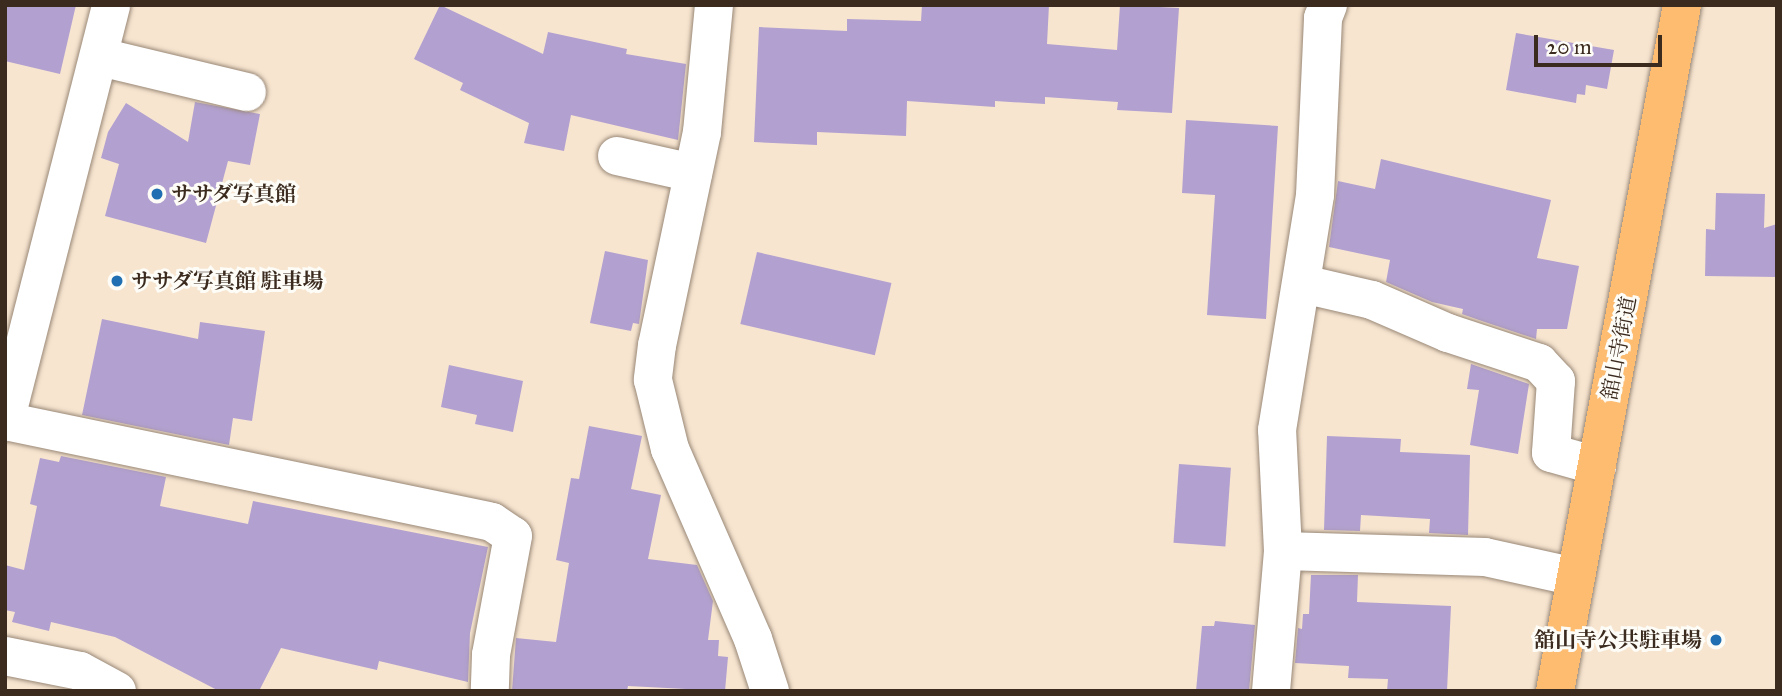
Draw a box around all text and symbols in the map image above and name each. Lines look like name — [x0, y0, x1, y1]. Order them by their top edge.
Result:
scale bar — [1537, 21, 1665, 65]
text: 20 m — [1547, 34, 1592, 60]
place label: ササダ写真館 — [171, 181, 297, 207]
marker: ササダ写真館 — [149, 186, 165, 202]
place label: ササダ写真館 駐車場 — [131, 268, 325, 294]
marker: ササダ写真館 駐車場 — [109, 273, 125, 289]
street label: 舘山寺街道 — [1597, 294, 1641, 402]
place label: 舘山寺公共駐車場 — [1534, 627, 1702, 653]
marker: 舘山寺公共駐車場 — [1708, 632, 1724, 648]

